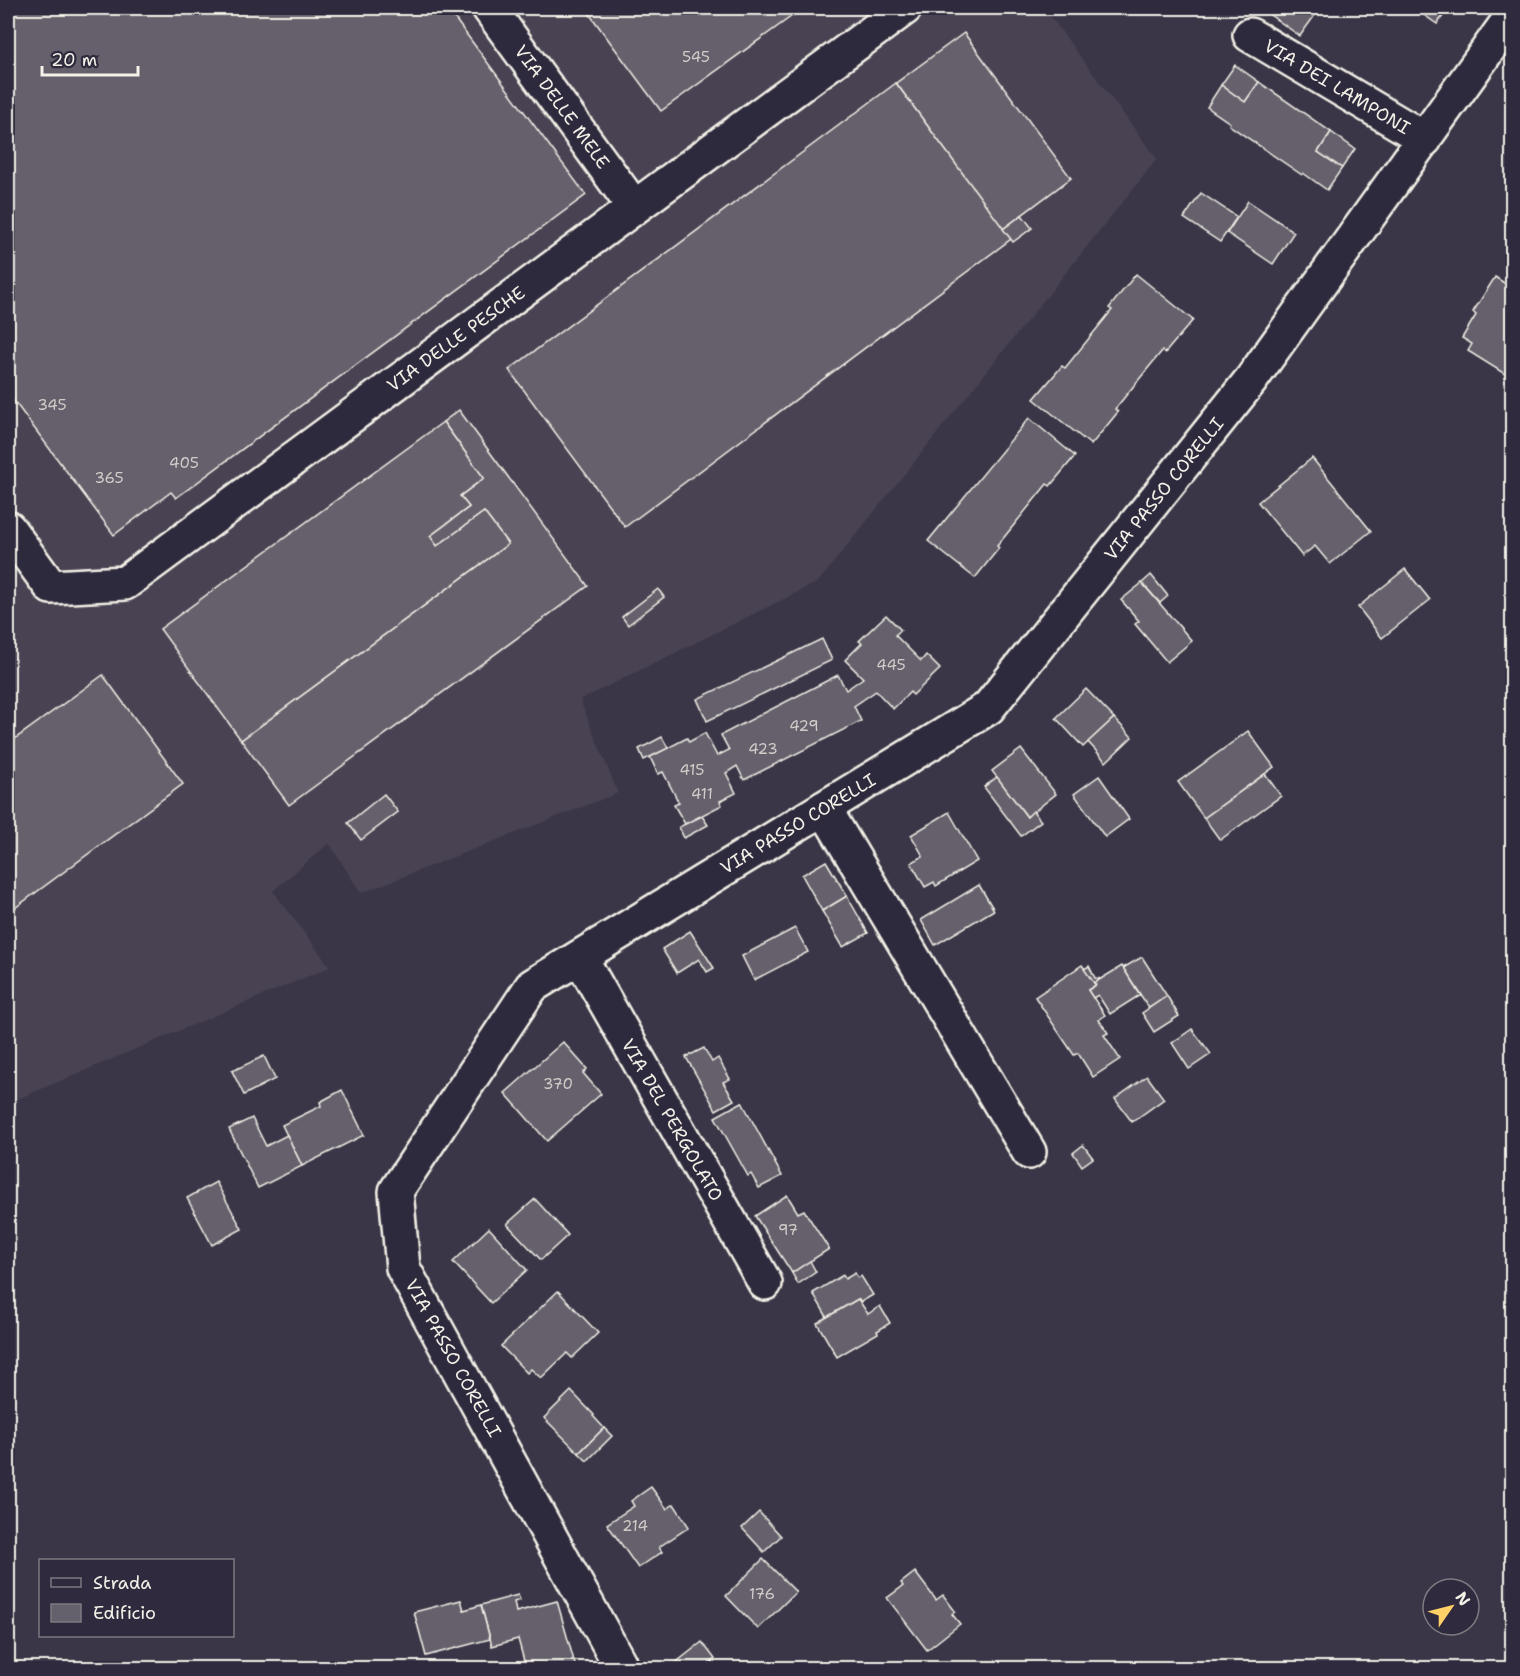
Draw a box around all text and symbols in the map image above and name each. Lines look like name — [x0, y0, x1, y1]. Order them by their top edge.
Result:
street label: VIA DEI LAMPONI — [1260, 34, 1415, 140]
scale bar — [42, 39, 138, 77]
street label: VIA DELLE MELE — [509, 40, 615, 174]
house number: 545 — [682, 47, 710, 67]
text: 20 m — [51, 48, 97, 72]
street label: VIA DELLE PESCHE — [382, 281, 530, 397]
house number: 345 — [37, 395, 67, 415]
street label: VIA PASSO CORELLI — [1099, 413, 1229, 565]
house number: 405 — [169, 453, 199, 473]
house number: 365 — [94, 468, 124, 488]
house number: 445 — [876, 655, 906, 675]
house number: 429 — [789, 716, 819, 736]
house number: 423 — [748, 739, 778, 759]
house number: 415 — [680, 760, 704, 780]
street label: VIA PASSO CORELLI — [716, 768, 880, 880]
house number: 411 — [691, 784, 713, 804]
street label: VIA DEL PERGOLATO — [616, 1035, 728, 1205]
house number: 370 — [543, 1074, 573, 1094]
house number: 97 — [778, 1220, 798, 1240]
street label: VIA PASSO CORELLI — [400, 1275, 506, 1441]
house number: 214 — [622, 1516, 648, 1536]
legend — [39, 1559, 234, 1637]
text: Strada — [93, 1571, 152, 1595]
north arrow — [1421, 1577, 1481, 1637]
house number: 176 — [749, 1584, 775, 1604]
text: N — [1451, 1587, 1475, 1610]
text: Edificio — [93, 1601, 156, 1625]

